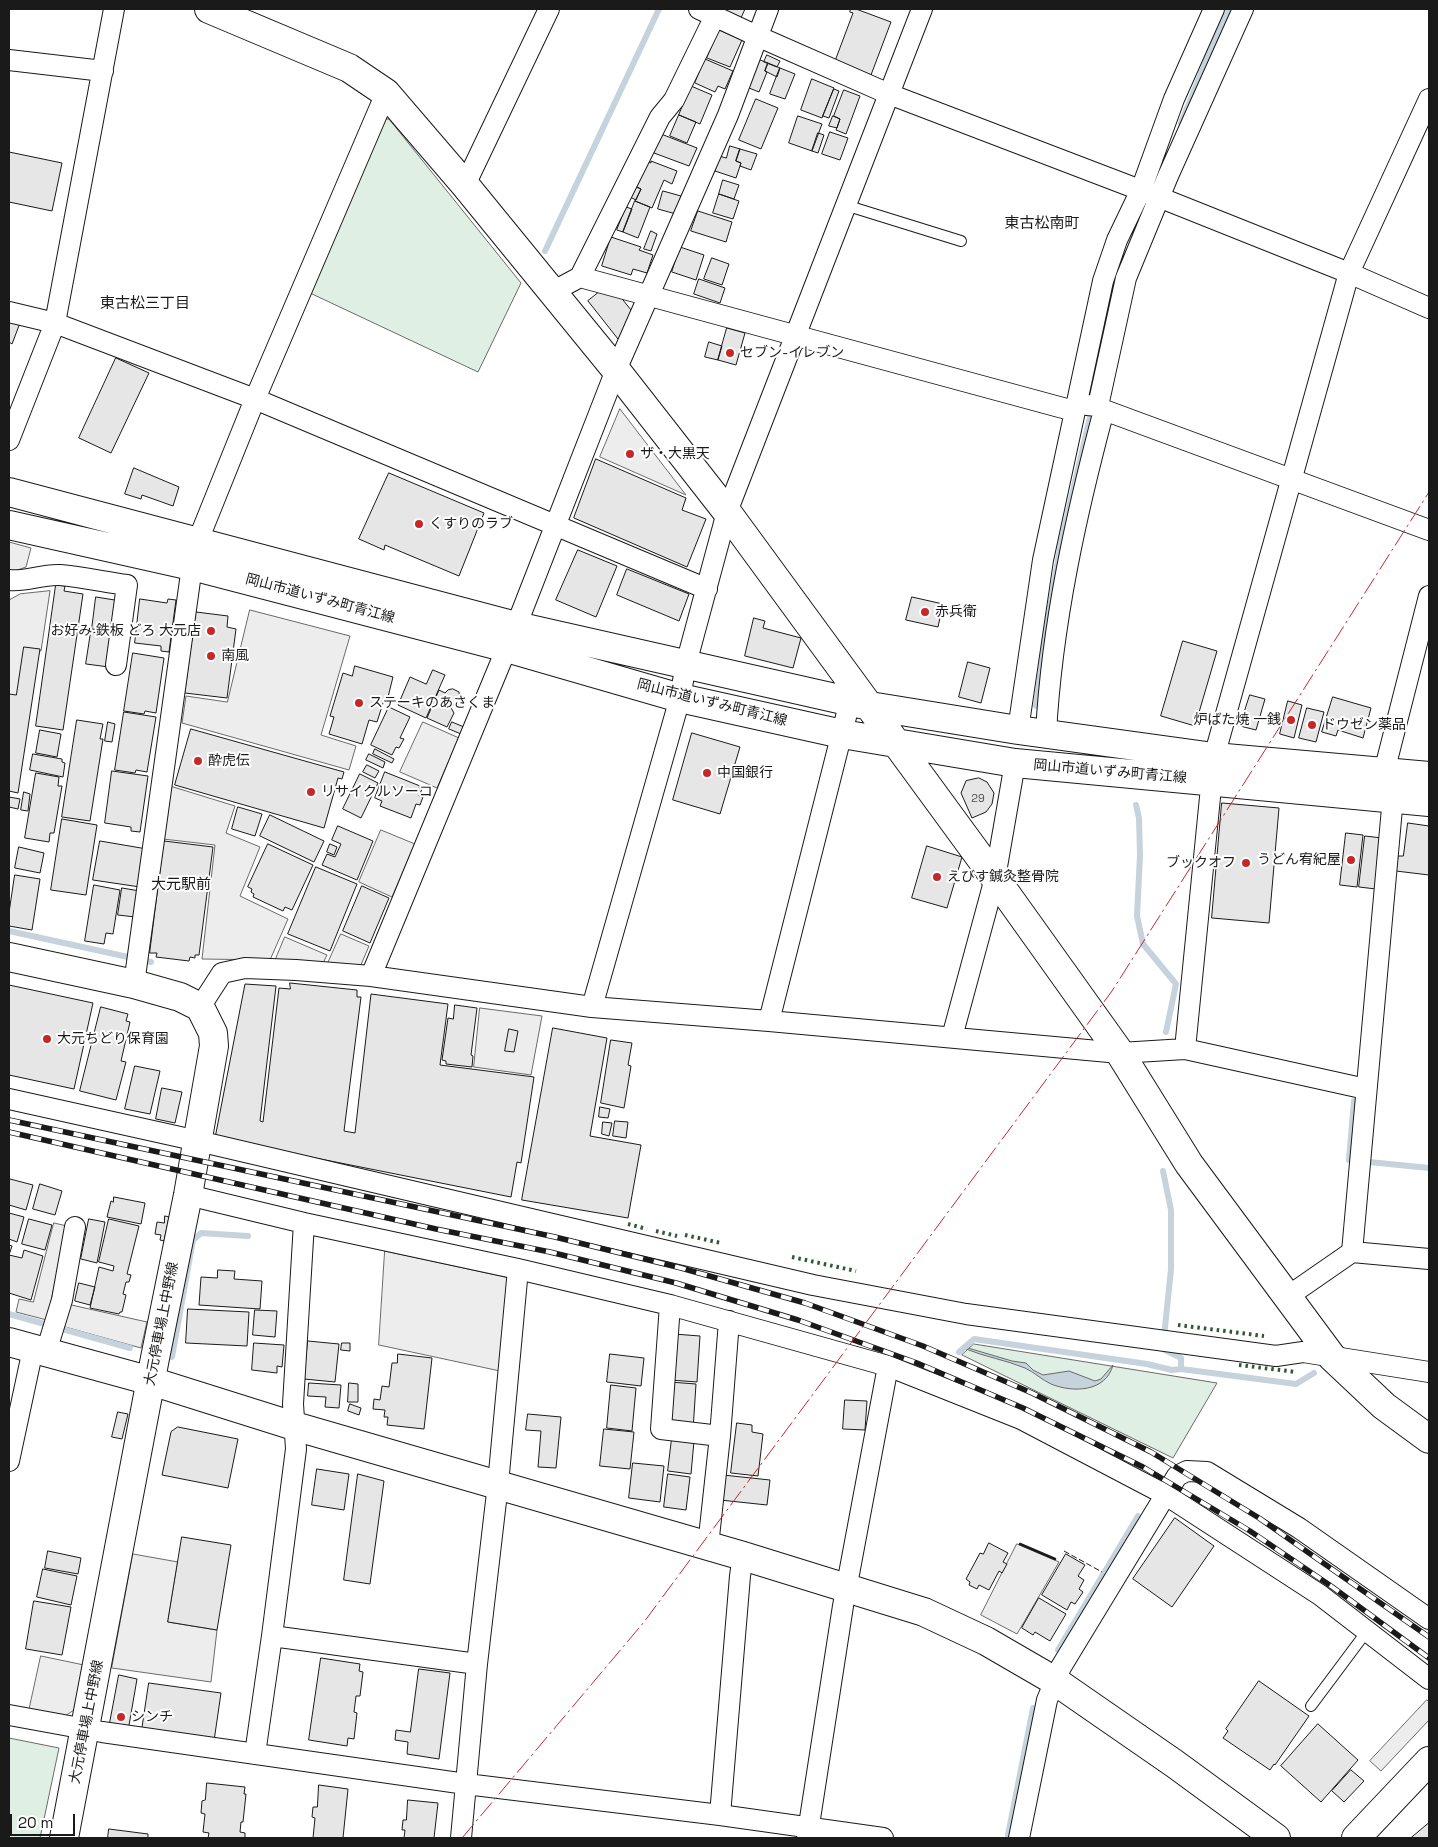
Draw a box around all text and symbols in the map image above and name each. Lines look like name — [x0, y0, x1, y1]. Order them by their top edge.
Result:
district label: 東古松南町 — [1005, 215, 1079, 233]
district label: 東古松三丁目 — [100, 295, 190, 313]
place label: セブン-イレブン — [740, 345, 844, 361]
marker: セブン-イレブン — [724, 347, 736, 359]
place label: ザ・大黒天 — [640, 446, 710, 462]
marker: ザ・大黒天 — [624, 448, 636, 460]
place label: くすりのラブ — [429, 516, 513, 532]
marker: くすりのラブ — [413, 518, 425, 530]
street label: 岡山市道いずみ町青江線 — [243, 571, 397, 627]
place label: 赤兵衛 — [935, 604, 977, 620]
marker: 赤兵衛 — [919, 606, 931, 618]
place label: お好み 鉄板 どろ 大元店 — [50, 623, 201, 639]
marker: お好み 鉄板 どろ 大元店 — [205, 625, 217, 637]
place label: 南風 — [221, 648, 249, 664]
marker: 南風 — [205, 650, 217, 662]
street label: 岡山市道いずみ町青江線 — [635, 676, 789, 730]
place label: ステーキのあさくま — [369, 695, 495, 711]
marker: ステーキのあさくま — [353, 697, 365, 709]
place label: 炉ばた焼 一銭 — [1193, 712, 1281, 728]
marker: 炉ばた焼 一銭 — [1285, 714, 1297, 726]
place label: ドウゼン薬品 — [1322, 717, 1406, 733]
marker: ドウゼン薬品 — [1306, 719, 1318, 731]
place label: 酔虎伝 — [208, 753, 250, 769]
marker: 酔虎伝 — [192, 755, 204, 767]
street label: 岡山市道いずみ町青江線 — [1033, 757, 1187, 787]
place label: 中国銀行 — [717, 765, 773, 781]
marker: 中国銀行 — [701, 767, 713, 779]
place label: リサイクルソーコ — [321, 784, 433, 800]
marker: リサイクルソーコ — [305, 786, 317, 798]
house number: 29 — [971, 792, 985, 806]
place label: うどん宥紀屋 — [1257, 852, 1341, 868]
marker: うどん宥紀屋 — [1345, 854, 1357, 866]
place label: ブックオフ — [1166, 855, 1236, 871]
marker: ブックオフ — [1240, 857, 1252, 869]
place label: えびす鍼灸整骨院 — [947, 869, 1059, 885]
marker: えびす鍼灸整骨院 — [931, 871, 943, 883]
district label: 大元駅前 — [151, 876, 211, 894]
place label: 大元ちどり保育園 — [57, 1031, 169, 1047]
marker: 大元ちどり保育園 — [41, 1033, 53, 1045]
street label: 大元停車場上中野線 — [142, 1261, 182, 1387]
street label: 大元停車場上中野線 — [67, 1659, 107, 1785]
place label: シンチ — [131, 1709, 173, 1725]
marker: シンチ — [115, 1711, 127, 1723]
scale bar — [12, 1804, 78, 1836]
text: 20 m — [18, 1813, 53, 1832]

